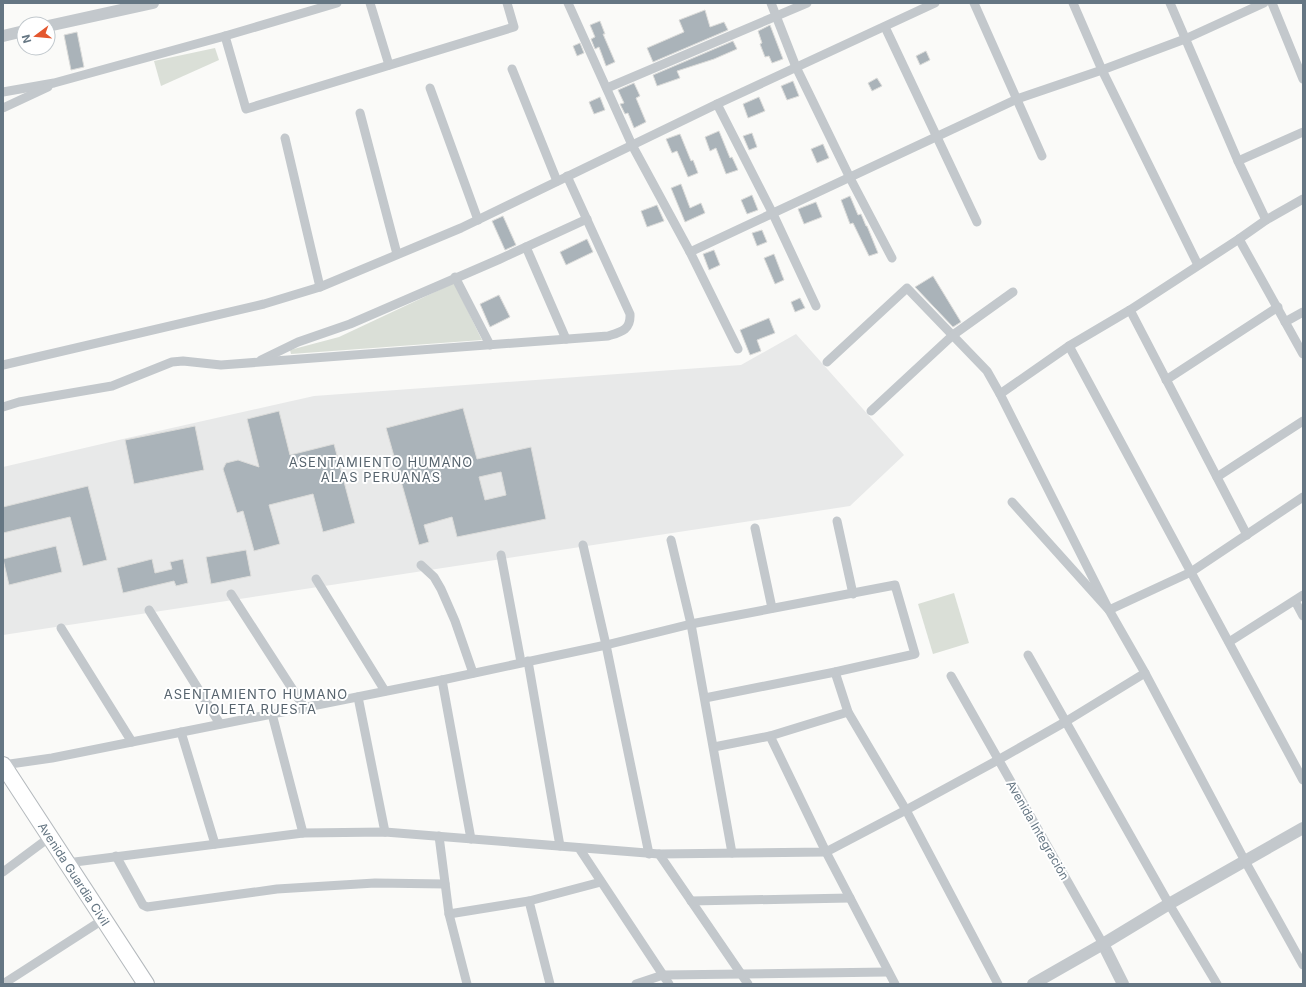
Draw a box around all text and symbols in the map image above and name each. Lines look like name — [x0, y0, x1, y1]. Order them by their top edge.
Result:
north arrow — [16, 16, 56, 56]
text: N — [19, 33, 34, 45]
district label: ASENTAMIENTO HUMANO ALAS PERUANAS — [289, 454, 473, 485]
district label: ASENTAMIENTO HUMANO VIOLETA RUESTA — [164, 686, 348, 717]
street label: Avenida Integración — [1003, 778, 1073, 882]
street label: Avenida Guardia Civil — [35, 820, 113, 928]

